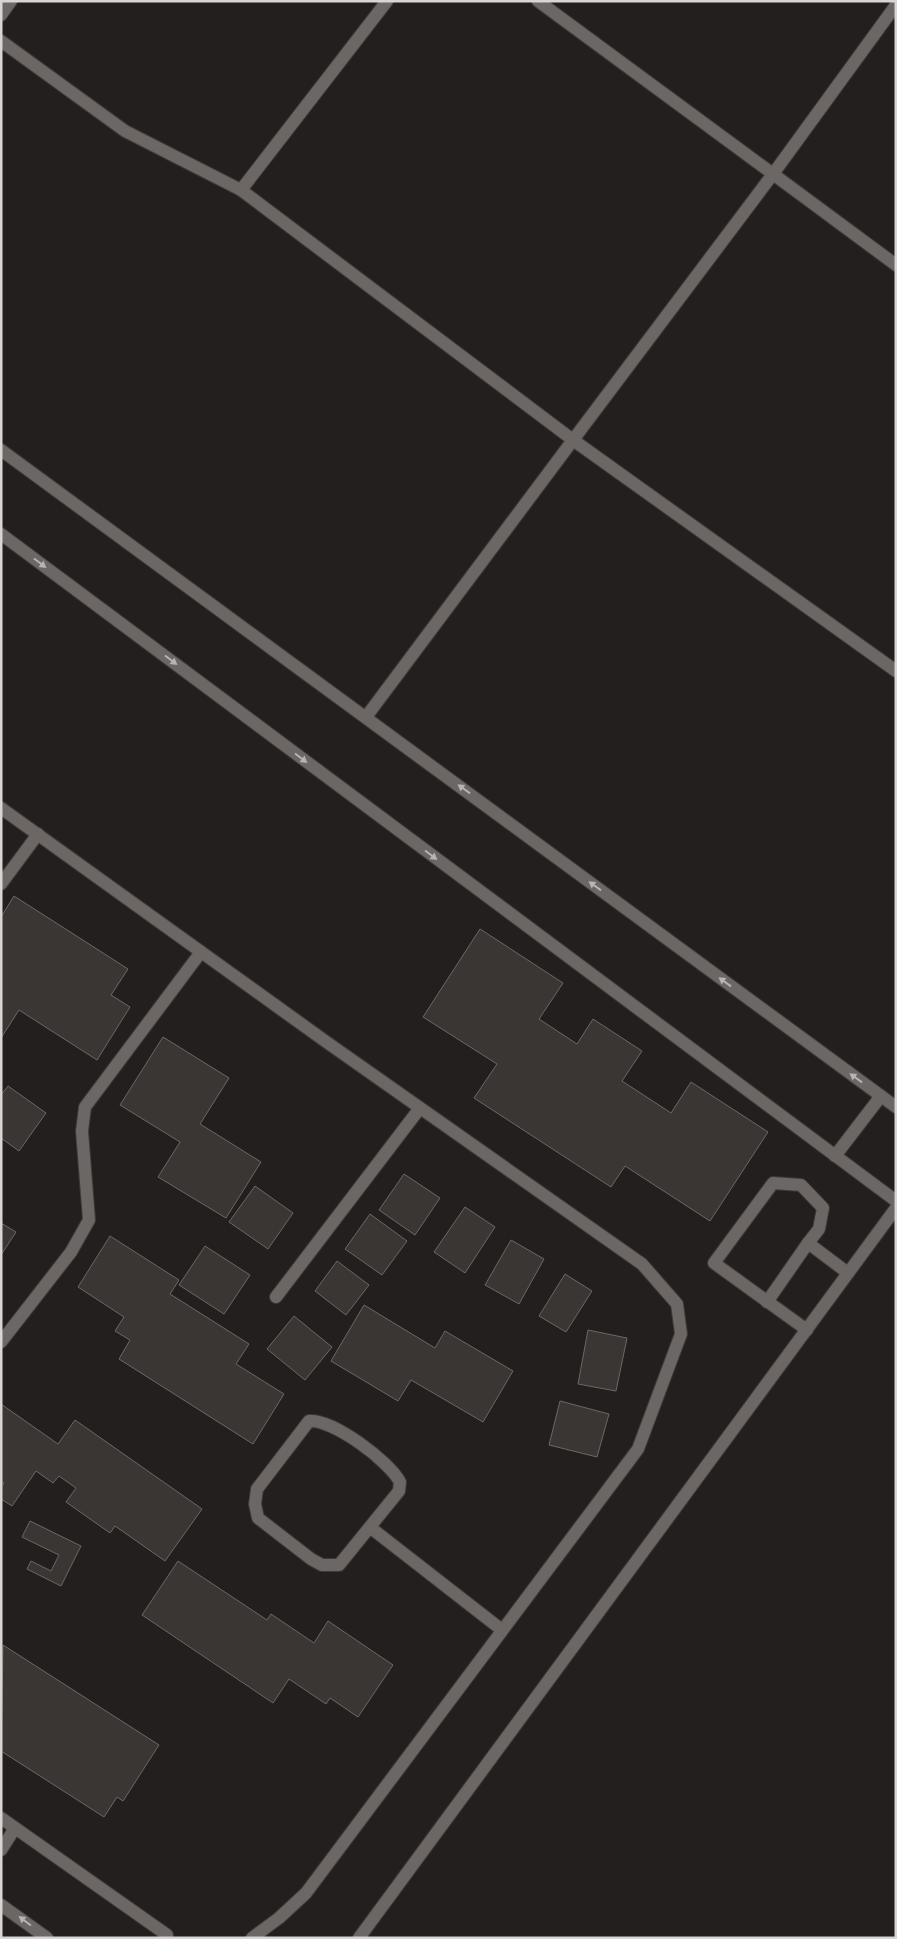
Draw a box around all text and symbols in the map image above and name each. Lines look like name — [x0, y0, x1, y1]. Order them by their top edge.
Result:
one-way arrow — [33, 558, 47, 568]
one-way arrow — [164, 655, 177, 666]
one-way arrow — [294, 752, 307, 763]
one-way arrow — [457, 784, 471, 794]
one-way arrow — [424, 849, 437, 860]
one-way arrow — [588, 881, 601, 891]
one-way arrow — [719, 977, 732, 987]
one-way arrow — [849, 1073, 863, 1083]
one-way arrow — [18, 1916, 32, 1926]

